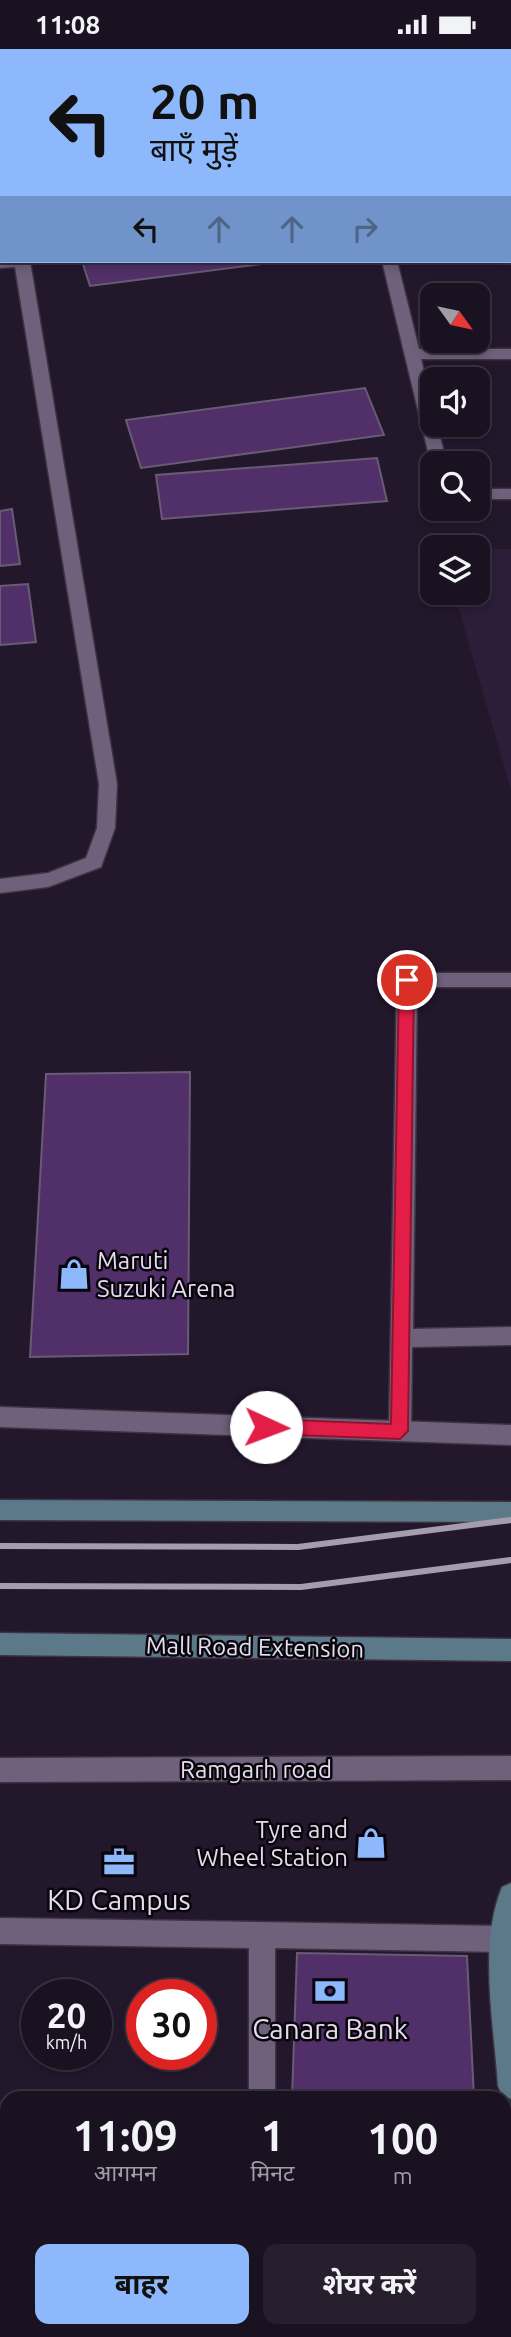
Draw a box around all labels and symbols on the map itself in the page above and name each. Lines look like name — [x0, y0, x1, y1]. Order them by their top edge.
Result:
north arrow — [420, 283, 490, 353]
pin — [377, 950, 437, 1010]
place label: Maruti Suzuki Arena — [97, 1247, 235, 1302]
shop icon: Maruti Suzuki Arena — [57, 1257, 91, 1291]
position arrow — [229, 1390, 303, 1464]
street label: Mall Road Extension — [146, 1632, 364, 1662]
street label: Ramgarh road — [180, 1756, 332, 1783]
place label: Tyre and Wheel Station — [197, 1816, 348, 1871]
shop icon: Tyre and Wheel Station — [354, 1826, 388, 1860]
office icon: KD Campus — [102, 1845, 136, 1879]
place label: KD Campus — [47, 1884, 191, 1915]
bank icon: Canara Bank — [313, 1974, 347, 2008]
speed limit sign: 30 — [126, 1979, 217, 2070]
place label: Canara Bank — [252, 2013, 408, 2044]

